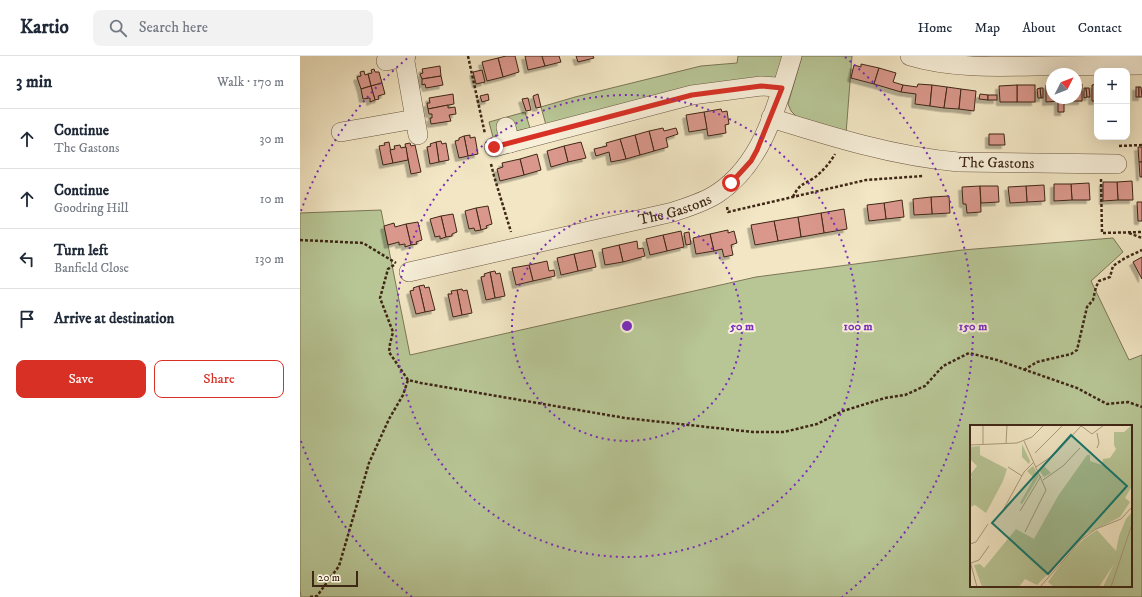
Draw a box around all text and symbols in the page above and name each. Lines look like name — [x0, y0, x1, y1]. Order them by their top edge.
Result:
search box — [93, 10, 373, 46]
text: Kartio — [20, 16, 69, 39]
icon: search — [107, 17, 129, 39]
text: Search here — [139, 18, 208, 37]
text: Home — [918, 19, 952, 37]
text: Map — [974, 19, 1000, 37]
text: About — [1022, 19, 1056, 37]
text: Contact — [1078, 19, 1122, 37]
north arrow — [1046, 68, 1082, 104]
map controls — [1094, 68, 1130, 140]
button: + — [1094, 68, 1130, 104]
text: 3 min — [16, 71, 52, 93]
text: Walk · 170 m — [217, 74, 284, 90]
button: − — [1094, 104, 1130, 140]
text: Continue — [54, 121, 109, 140]
icon: ahead — [16, 128, 38, 150]
text: 30 m — [260, 131, 284, 147]
route end — [485, 138, 503, 156]
text: The Gastons — [54, 140, 119, 156]
street label: The Gastons — [959, 153, 1034, 172]
route start — [722, 174, 740, 192]
text: Continue — [54, 181, 109, 200]
icon: ahead — [16, 188, 38, 210]
street label: The Gastons — [636, 189, 715, 229]
text: 10 m — [260, 191, 284, 207]
text: Goodring Hill — [54, 200, 128, 216]
text: Turn left — [54, 241, 108, 260]
icon: left — [16, 248, 38, 270]
text: 130 m — [255, 251, 284, 267]
text: Banfield Close — [54, 260, 129, 276]
icon: arrive — [16, 308, 38, 330]
text: Arrive at destination — [54, 309, 174, 328]
centre of rings — [620, 319, 634, 333]
text: 50 m — [729, 319, 754, 334]
text: 100 m — [844, 319, 872, 334]
text: 150 m — [959, 319, 987, 334]
button: Save — [16, 360, 146, 398]
button: Share — [154, 360, 284, 398]
inset map — [970, 425, 1132, 587]
scale bar — [312, 569, 358, 588]
text: 20 m — [318, 571, 340, 585]

